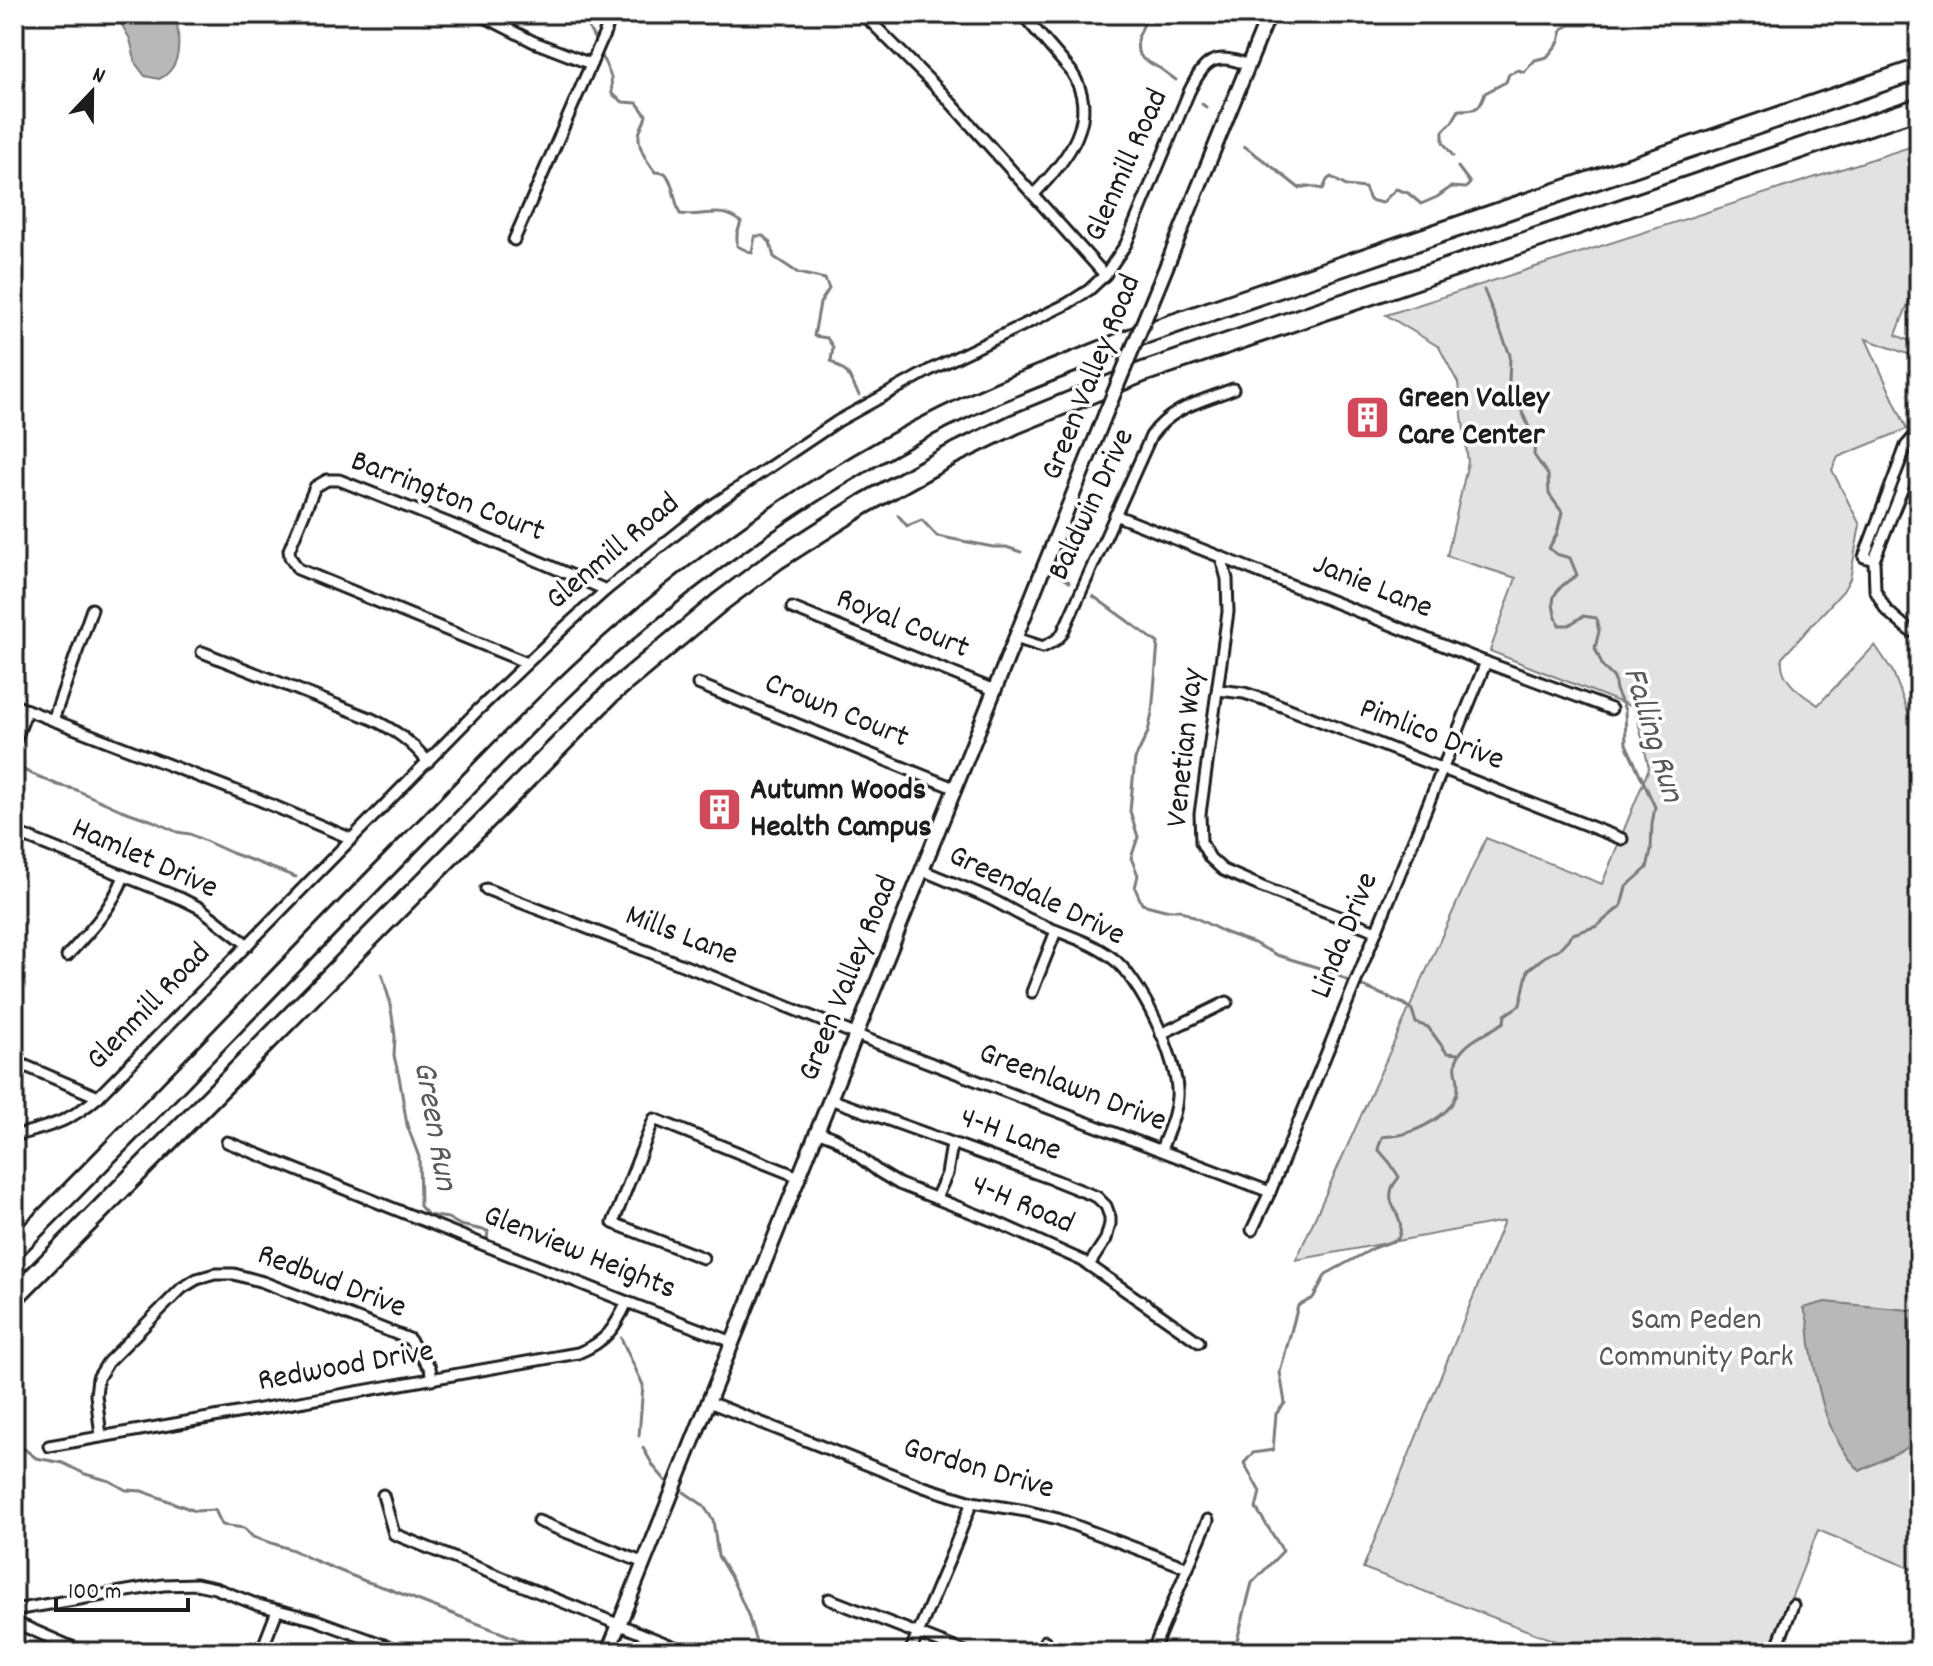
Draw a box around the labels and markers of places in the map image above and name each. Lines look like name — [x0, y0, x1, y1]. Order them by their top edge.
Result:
place label: Green Valley Care Center — [1398, 377, 1550, 460]
building icon: Green Valley Care Center — [1343, 394, 1391, 442]
place label: Autumn Woods Health Campus — [750, 769, 932, 852]
building icon: Autumn Woods Health Campus — [695, 786, 743, 834]

